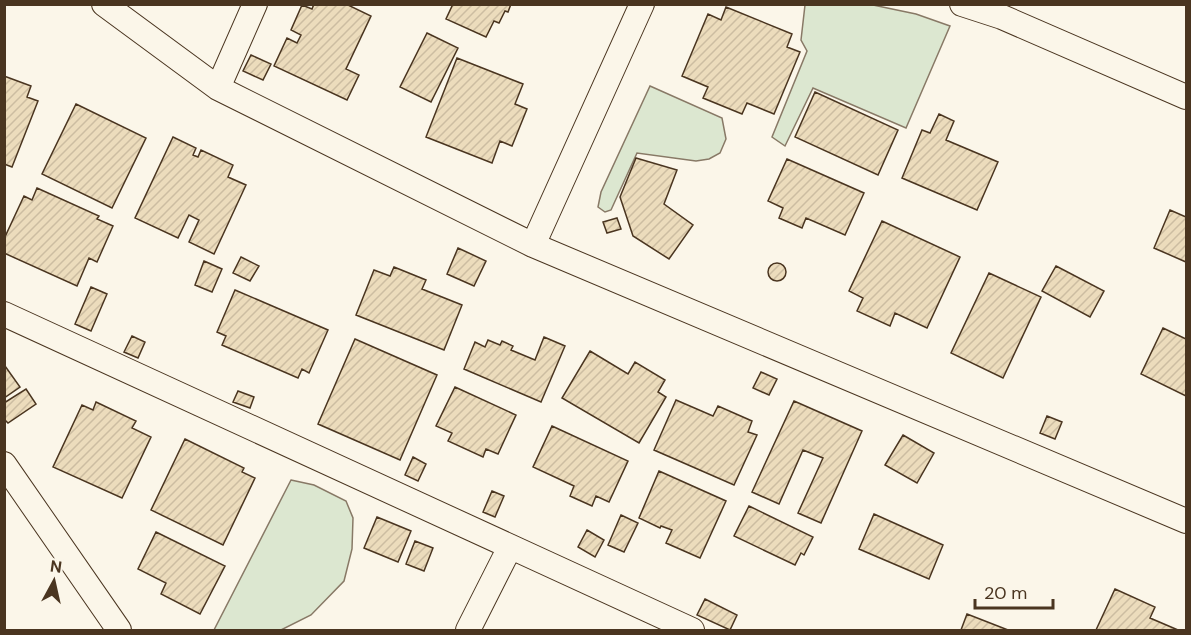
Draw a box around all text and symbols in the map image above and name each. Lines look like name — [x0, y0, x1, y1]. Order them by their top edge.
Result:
north arrow — [24, 551, 84, 611]
text: N — [49, 555, 63, 578]
scale bar — [975, 572, 1053, 610]
text: 20 m — [984, 581, 1027, 605]

